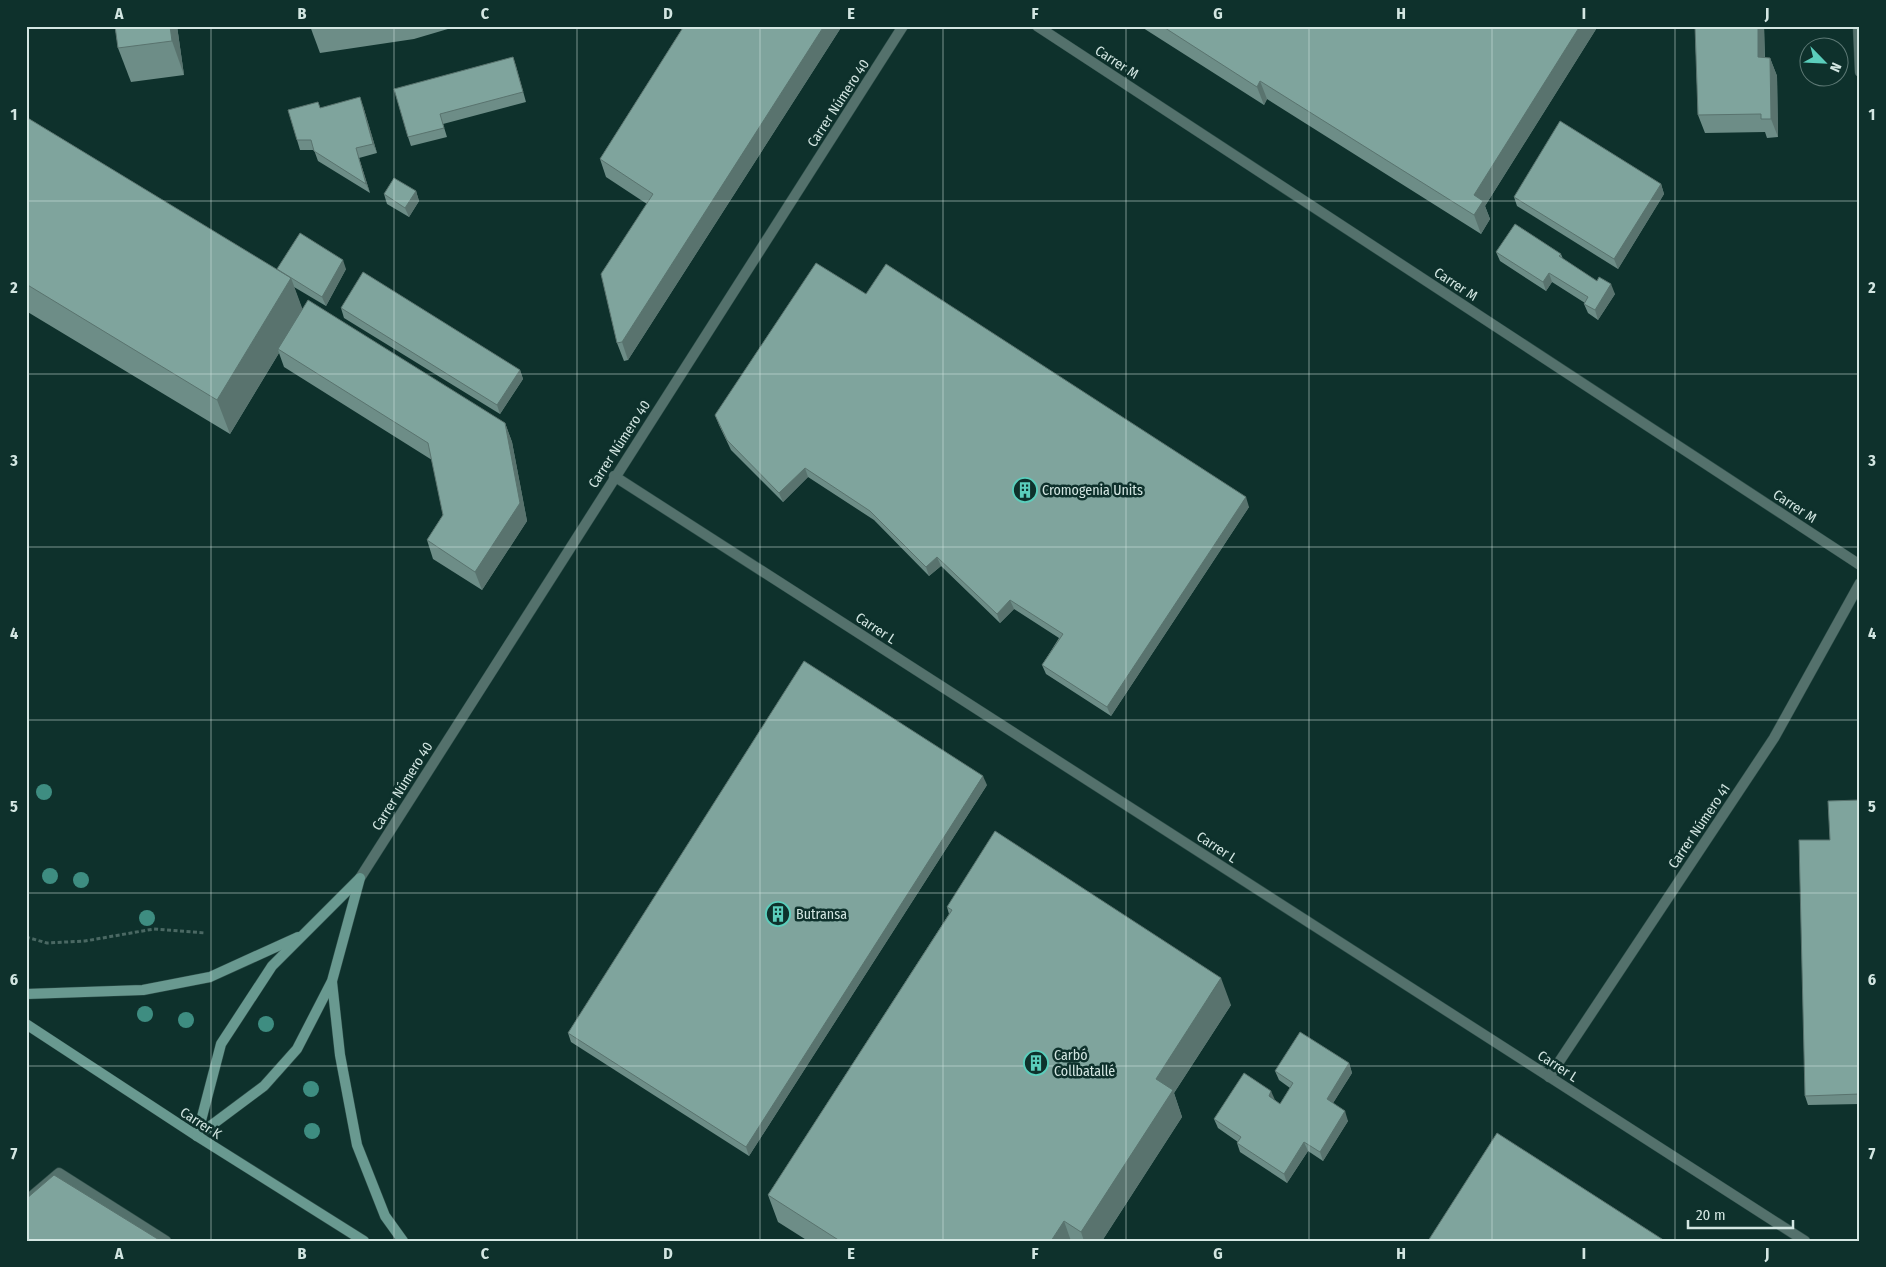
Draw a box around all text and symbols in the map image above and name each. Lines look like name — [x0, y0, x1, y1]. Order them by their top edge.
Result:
text: A — [114, 4, 124, 23]
text: B — [298, 4, 307, 23]
text: C — [481, 4, 490, 23]
text: D — [663, 4, 673, 23]
text: E — [847, 4, 855, 23]
text: F — [1031, 4, 1039, 23]
text: G — [1213, 4, 1223, 23]
text: H — [1396, 4, 1406, 23]
text: I — [1582, 4, 1586, 23]
text: J — [1764, 4, 1769, 23]
north arrow — [1798, 38, 1848, 88]
street label: Carrer M — [1092, 42, 1142, 83]
street label: Carrer Número 40 — [804, 56, 873, 150]
text: N — [1826, 60, 1845, 74]
text: 1 — [11, 105, 17, 124]
text: 1 — [1869, 105, 1875, 124]
street label: Carrer M — [1431, 264, 1481, 305]
text: 2 — [9, 278, 18, 297]
text: 2 — [1867, 278, 1876, 297]
street label: Carrer Número 40 — [585, 397, 654, 491]
text: 3 — [9, 451, 18, 470]
text: 3 — [1867, 451, 1876, 470]
building icon: Cromogenia Units — [1012, 477, 1038, 503]
place label: Cromogenia Units — [1042, 482, 1143, 499]
street label: Carrer M — [1770, 486, 1820, 527]
street label: Carrer L — [852, 609, 899, 648]
text: 4 — [10, 624, 18, 643]
text: 4 — [1868, 624, 1876, 643]
street label: Carrer Número 40 — [368, 739, 436, 834]
street label: Carrer Número 41 — [1665, 781, 1734, 872]
text: 5 — [10, 797, 18, 816]
text: 5 — [1868, 797, 1876, 816]
street label: Carrer L — [1193, 828, 1240, 867]
building icon: Butransa — [765, 901, 791, 927]
place label: Butransa — [796, 906, 847, 923]
text: 6 — [10, 970, 18, 989]
text: 6 — [1868, 970, 1876, 989]
place label: Carbó Collbatallé — [1054, 1047, 1115, 1080]
street label: Carrer L — [1534, 1047, 1581, 1086]
building icon: Carbó Collbatallé — [1023, 1050, 1049, 1076]
street label: Carrer K — [177, 1104, 225, 1143]
text: 7 — [11, 1144, 18, 1163]
text: 7 — [1869, 1144, 1876, 1163]
scale bar — [1688, 1197, 1794, 1229]
text: 20 m — [1696, 1206, 1726, 1224]
text: A — [114, 1244, 124, 1263]
text: B — [298, 1244, 307, 1263]
text: C — [481, 1244, 490, 1263]
text: D — [663, 1244, 673, 1263]
text: E — [847, 1244, 855, 1263]
text: F — [1031, 1244, 1039, 1263]
text: G — [1213, 1244, 1223, 1263]
text: H — [1396, 1244, 1406, 1263]
text: I — [1582, 1244, 1586, 1263]
text: J — [1764, 1244, 1769, 1263]

